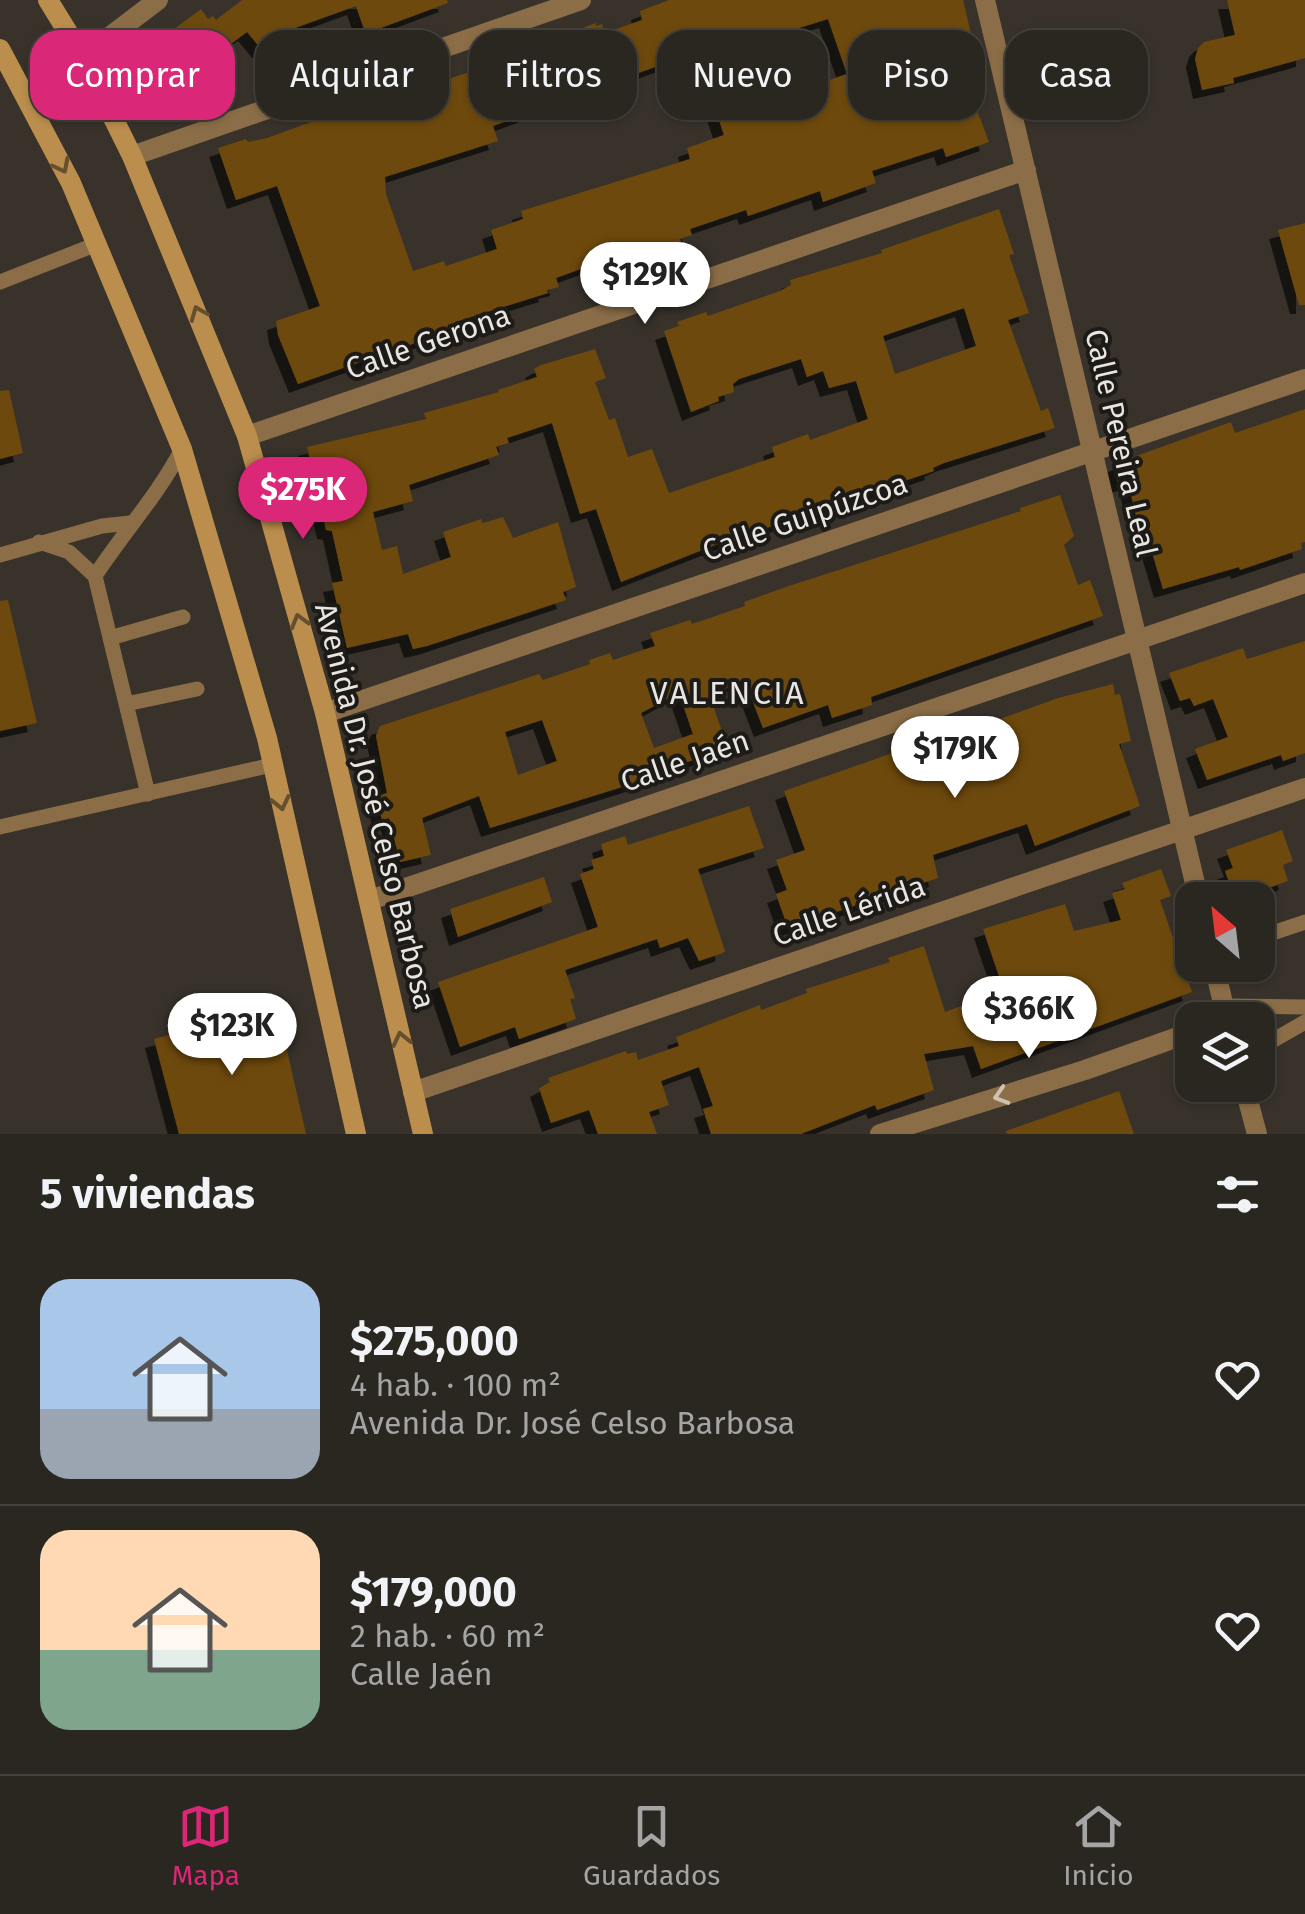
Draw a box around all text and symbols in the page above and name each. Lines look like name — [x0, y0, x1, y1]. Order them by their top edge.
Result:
chip: Comprar — [30, 30, 235, 120]
chip: Alquilar — [255, 30, 449, 120]
chip: Filtros — [469, 30, 637, 120]
chip: Nuevo — [657, 30, 828, 120]
chip: Piso — [848, 30, 985, 120]
chip: Casa — [1005, 30, 1148, 120]
one-way arrow — [50, 156, 69, 174]
pin: $129K — [575, 242, 715, 327]
text: $129K — [602, 255, 688, 293]
street label: Calle Gerona — [341, 297, 515, 387]
one-way arrow — [190, 305, 210, 323]
street label: Calle Pereira Leal — [1077, 326, 1165, 561]
pin: $275K — [233, 457, 373, 542]
street label: Calle Guipúzcoa — [698, 465, 912, 569]
text: $275K — [260, 470, 346, 508]
street label: Avenida Dr. José Celso Barbosa — [307, 599, 443, 1013]
one-way arrow — [290, 613, 311, 630]
district label: VALENCIA — [650, 674, 806, 712]
pin: $179K — [885, 716, 1025, 801]
street label: Calle Jaén — [616, 722, 754, 800]
text: $179K — [913, 729, 997, 767]
one-way arrow — [269, 794, 290, 811]
street label: Calle Lérida — [768, 868, 930, 954]
north arrow — [1175, 882, 1275, 982]
map controls — [1175, 882, 1275, 1102]
pin: $366K — [959, 976, 1099, 1061]
text: $366K — [984, 989, 1074, 1027]
pin: $123K — [162, 993, 302, 1078]
button: layers — [1175, 1002, 1275, 1102]
text: $123K — [190, 1006, 274, 1044]
one-way arrow — [392, 1031, 413, 1048]
one-way arrow — [993, 1085, 1010, 1105]
icon: filters — [1210, 1167, 1265, 1222]
text: 5 viviendas — [40, 1169, 255, 1219]
text: $275,000 — [350, 1316, 519, 1366]
icon: home — [120, 1319, 240, 1439]
icon: heart — [1210, 1352, 1265, 1407]
text: 4 hab. · 100 m² — [350, 1366, 561, 1404]
text: Avenida Dr. José Celso Barbosa — [350, 1404, 795, 1442]
text: $179,000 — [350, 1567, 517, 1617]
icon: home — [120, 1570, 240, 1690]
icon: heart — [1210, 1603, 1265, 1658]
text: 2 hab. · 60 m² — [350, 1617, 545, 1655]
text: Calle Jaén — [350, 1655, 493, 1693]
tab: Mapa — [171, 1799, 240, 1892]
tab: Guardados — [583, 1799, 720, 1892]
tab: Inicio — [1063, 1799, 1134, 1892]

